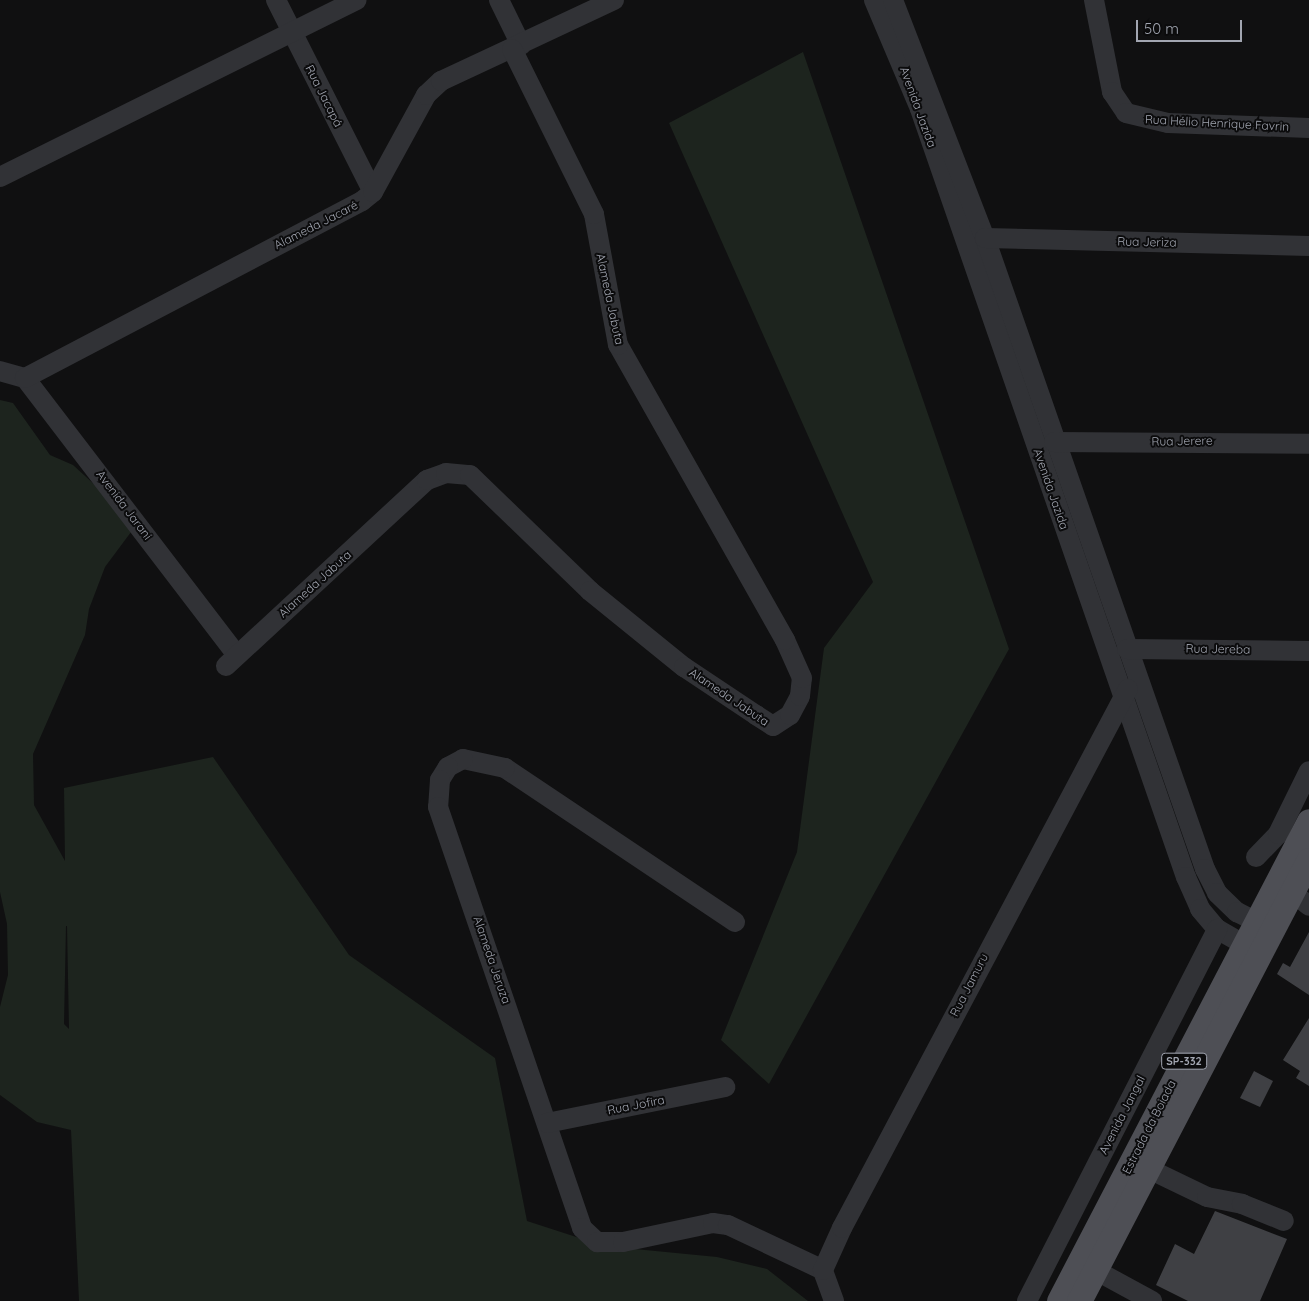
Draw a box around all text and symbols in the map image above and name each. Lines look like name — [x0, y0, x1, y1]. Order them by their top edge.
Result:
scale bar — [1139, 10, 1245, 42]
text: 50 m — [1144, 19, 1179, 38]
street label: Rua Jacapá — [302, 63, 346, 129]
street label: Avenida Jazida — [897, 65, 939, 149]
street label: Rua Hélio Henrique Favrin — [1145, 112, 1289, 134]
street label: Alameda Jacaré — [272, 198, 360, 252]
street label: Rua Jeriza — [1117, 234, 1177, 250]
street label: Alameda Jabuta — [593, 252, 627, 346]
street label: Rua Jerere — [1151, 433, 1213, 449]
street label: Avenida Jazida — [1030, 447, 1072, 531]
street label: Avenida Jarani — [93, 467, 155, 543]
street label: Alameda Jabuta — [276, 548, 354, 620]
street label: Rua Jereba — [1186, 641, 1250, 657]
street label: Alameda Jabuta — [686, 665, 772, 729]
street label: Alameda Jeruza — [470, 914, 514, 1006]
street label: Rua Jamuru — [947, 951, 991, 1019]
road number: SP-332 — [1160, 1052, 1208, 1070]
street label: Avenida Jangal — [1096, 1073, 1148, 1157]
street label: Estrada da Boiada — [1119, 1078, 1179, 1176]
street label: Rua Jofira — [606, 1092, 666, 1118]

